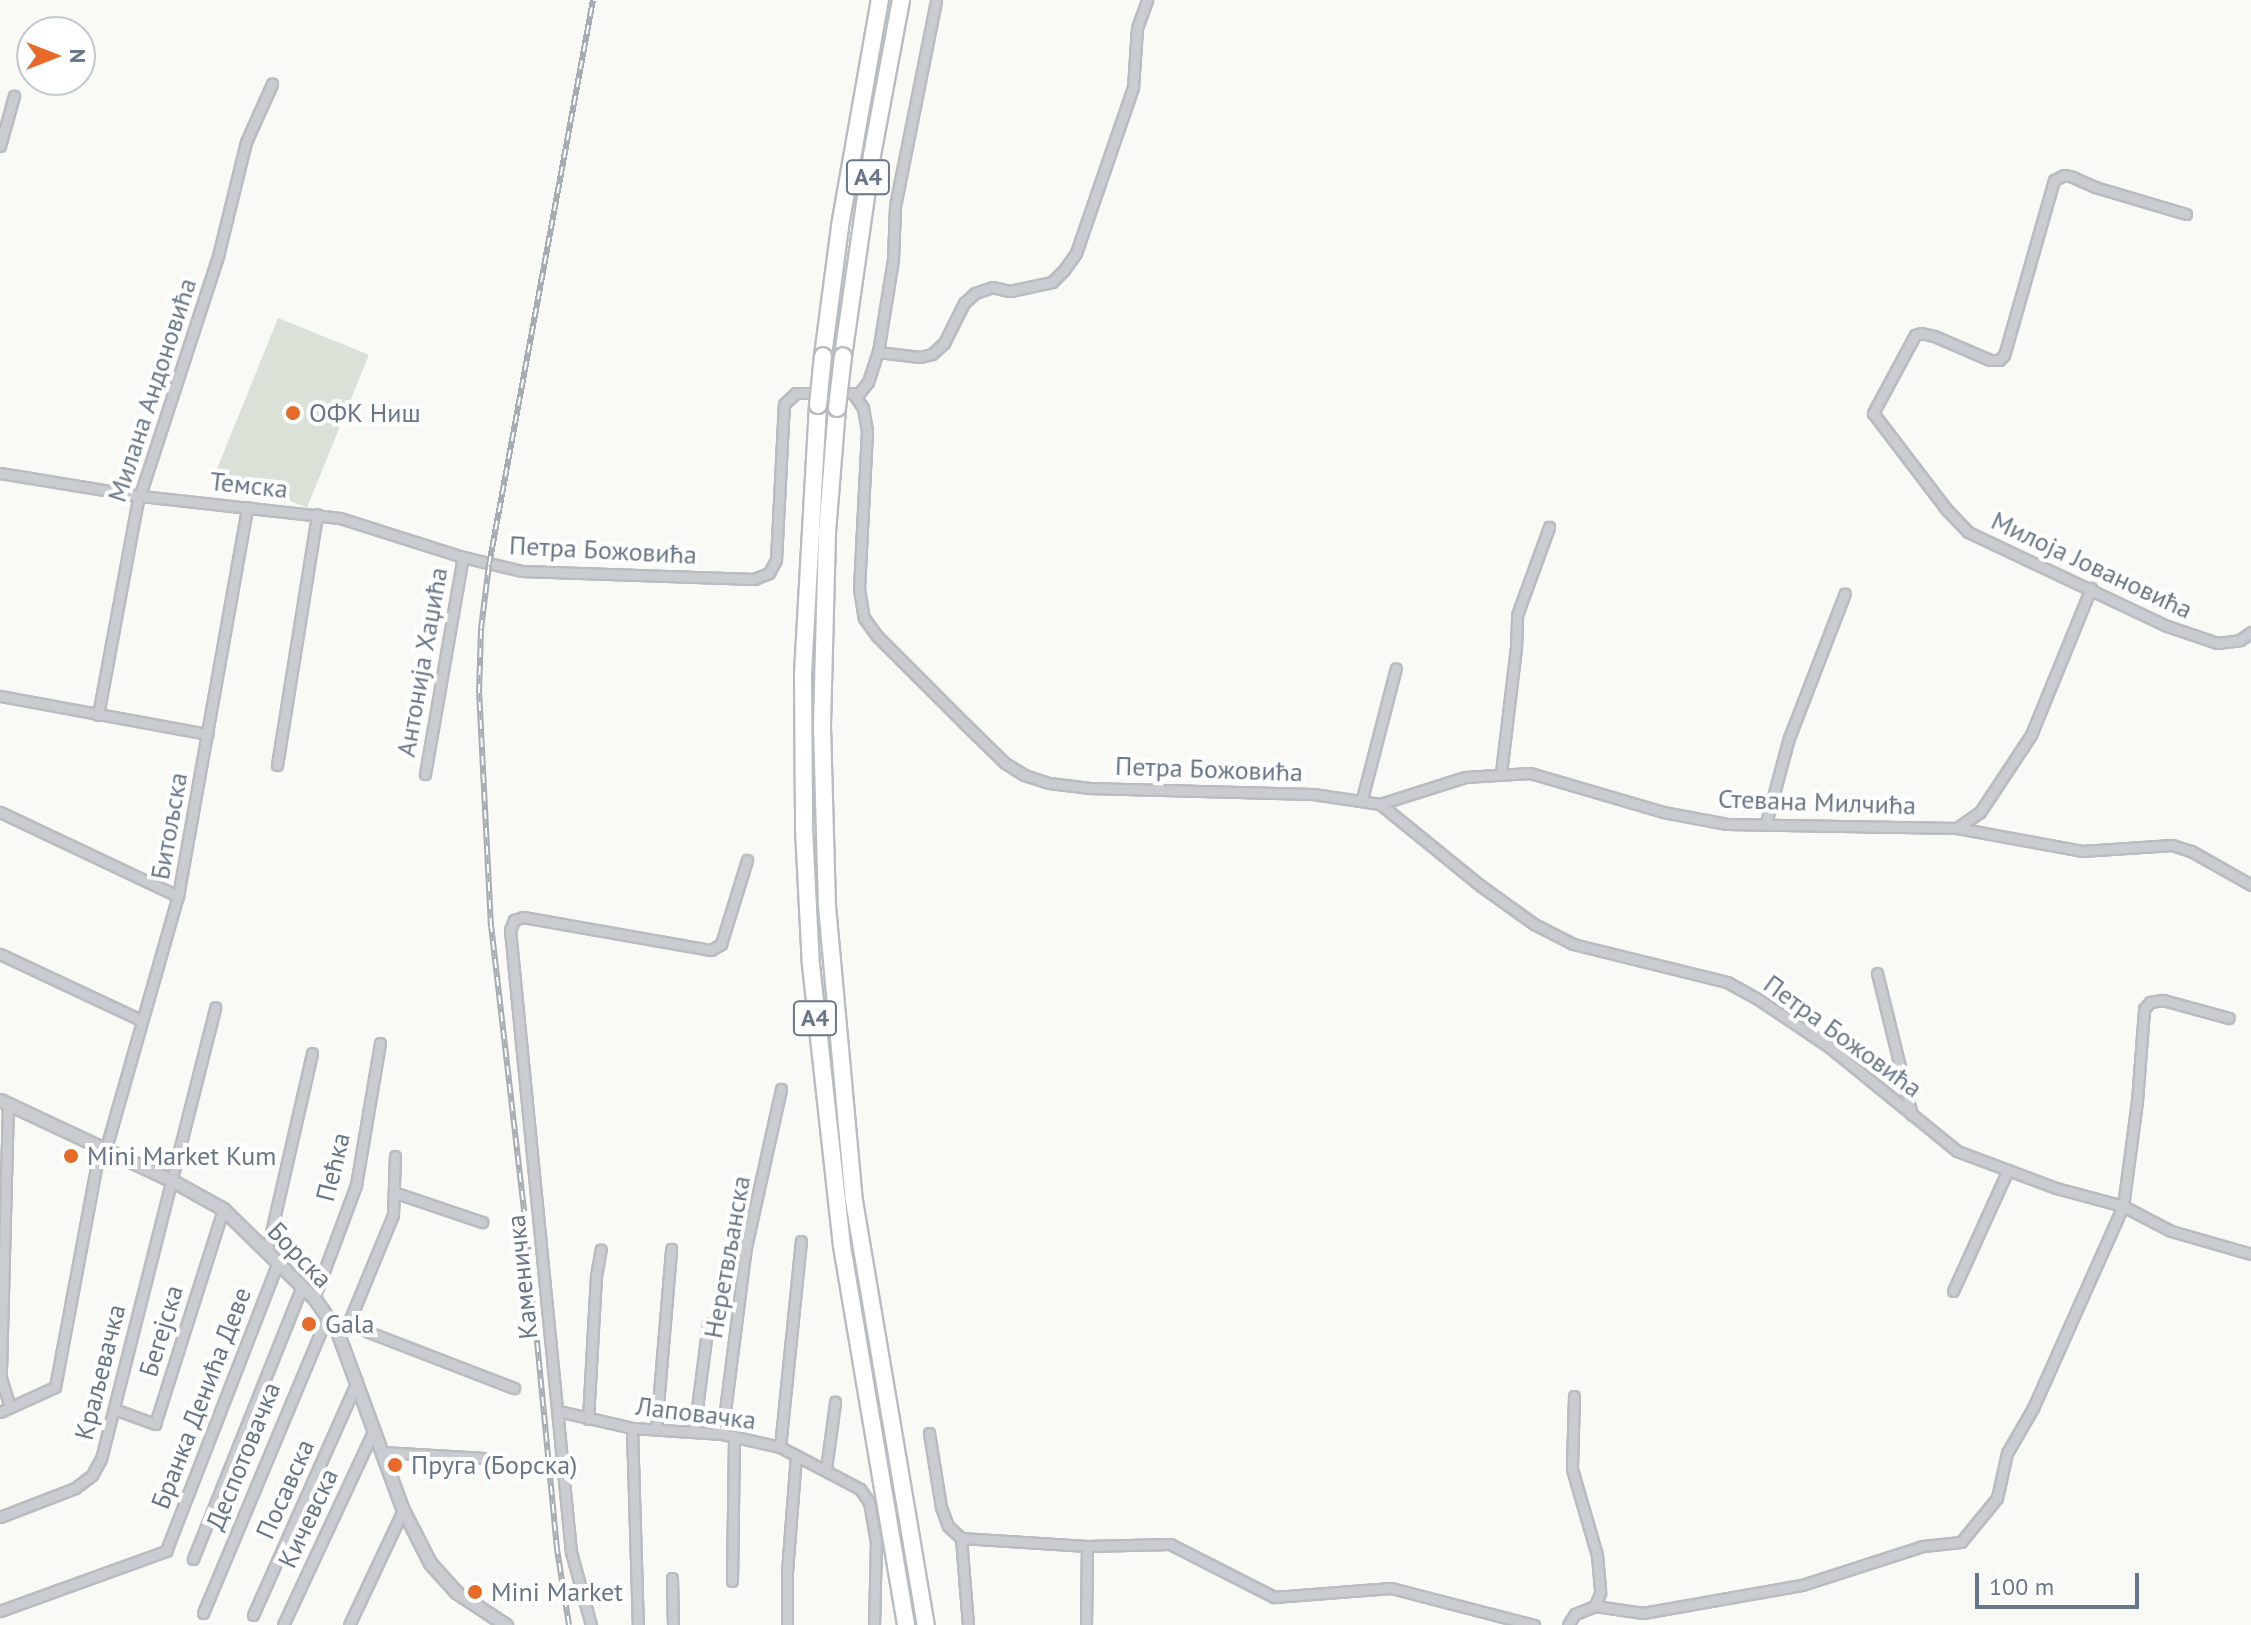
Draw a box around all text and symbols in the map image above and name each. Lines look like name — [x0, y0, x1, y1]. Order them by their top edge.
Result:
north arrow — [16, 16, 96, 96]
text: N — [64, 49, 92, 63]
road number: A4 — [844, 157, 892, 197]
street label: Милана Андоновића — [101, 274, 203, 506]
place label: ОФК Ниш — [309, 397, 421, 429]
marker: ОФК Ниш — [284, 404, 302, 422]
street label: Темска — [209, 465, 289, 505]
street label: Милоја Јовановића — [1987, 505, 2197, 625]
street label: Петра Божовића — [508, 530, 698, 570]
street label: Антонија Хаџића — [390, 565, 454, 759]
street label: Петра Божовића — [1115, 750, 1303, 788]
street label: Битољска — [144, 770, 194, 882]
street label: Стевана Милчића — [1717, 783, 1917, 821]
street label: Петра Божовића — [1758, 968, 1928, 1104]
road number: A4 — [791, 998, 839, 1038]
street label: Пећка — [309, 1129, 357, 1205]
place label: Mini Market Kum — [87, 1140, 276, 1172]
marker: Mini Market Kum — [62, 1147, 80, 1165]
street label: Неретвљанска — [697, 1173, 757, 1341]
street label: Каменичка — [500, 1213, 544, 1341]
street label: Борска — [261, 1216, 339, 1294]
street label: Бегејска — [132, 1282, 190, 1380]
street label: Бранка Денића Деве — [144, 1282, 258, 1514]
street label: Краљевачка — [68, 1301, 132, 1443]
place label: Gala — [325, 1308, 374, 1340]
marker: Gala — [300, 1315, 318, 1333]
street label: Деспотовачка — [199, 1378, 287, 1534]
street label: Лаповачка — [634, 1390, 758, 1436]
street label: Посавска — [249, 1434, 321, 1544]
place label: Пруга (Борска) — [411, 1449, 577, 1481]
marker: Пруга (Борска) — [386, 1456, 404, 1474]
street label: Кичевска — [271, 1463, 345, 1573]
scale bar — [1979, 1557, 2143, 1607]
text: 100 m — [1989, 1571, 2054, 1602]
place label: Mini Market — [491, 1576, 623, 1608]
marker: Mini Market — [466, 1583, 484, 1601]

